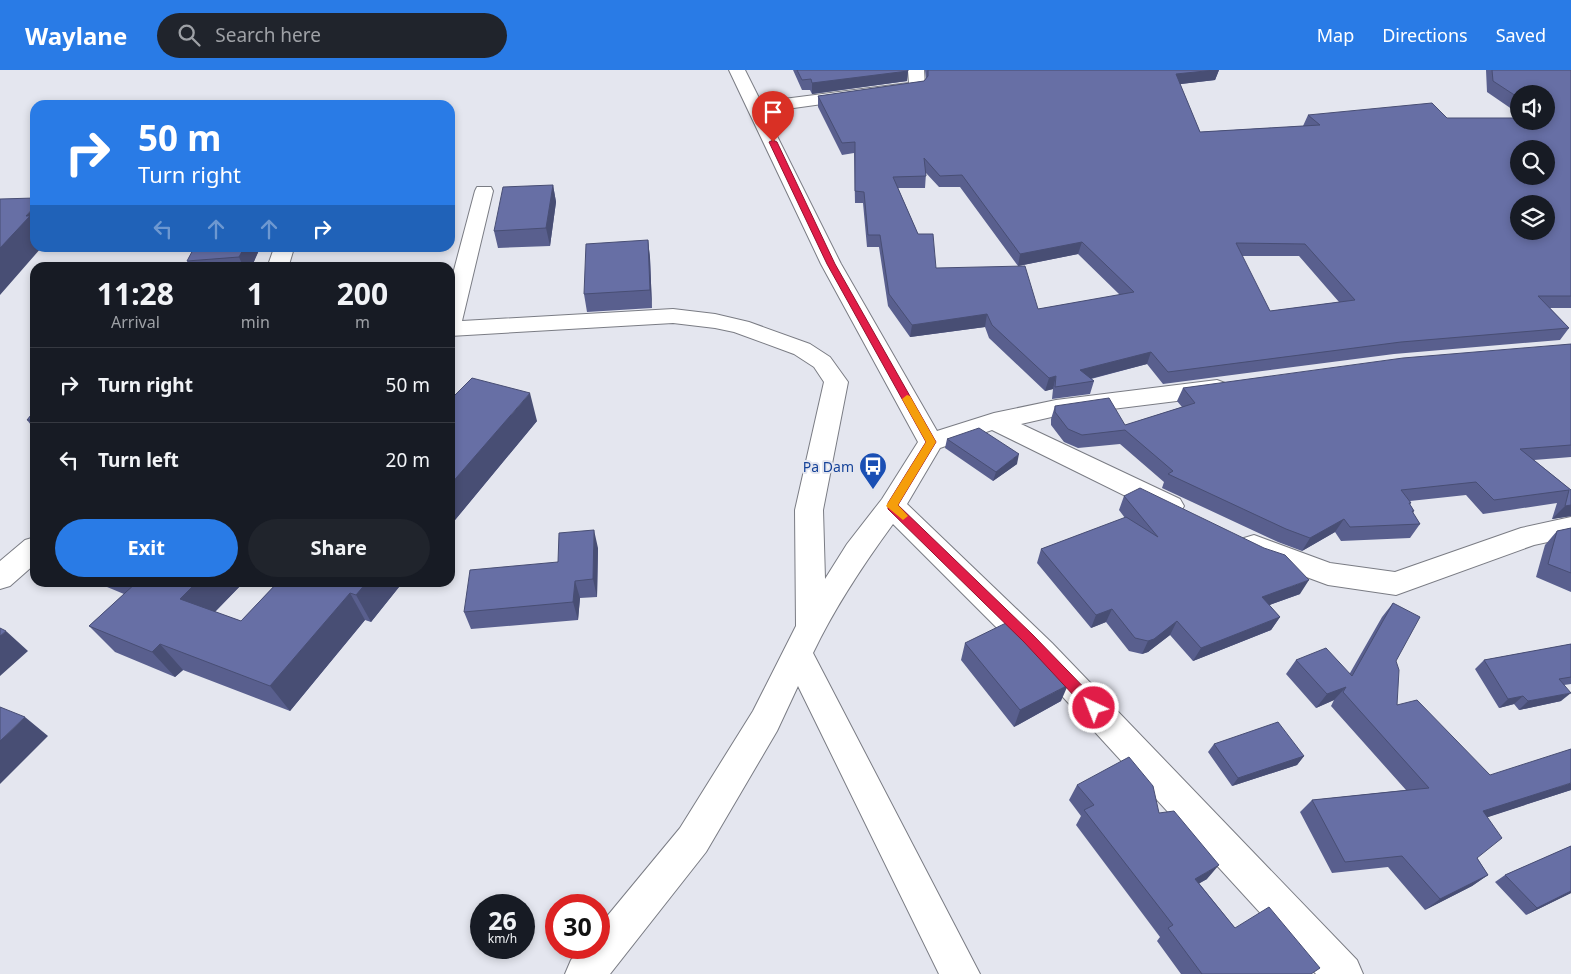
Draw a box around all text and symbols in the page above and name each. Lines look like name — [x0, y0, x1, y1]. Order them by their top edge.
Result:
search box — [157, 13, 507, 58]
text: Waylane — [25, 19, 127, 52]
icon: search — [175, 21, 203, 49]
text: Search here — [215, 22, 321, 48]
text: Map — [1317, 23, 1354, 47]
text: Directions — [1382, 23, 1468, 47]
text: Saved — [1496, 23, 1546, 47]
map controls — [1510, 85, 1555, 240]
button: sound — [1510, 85, 1555, 130]
pin — [752, 91, 794, 142]
icon: arrive — [759, 98, 787, 126]
text: 50 m — [138, 114, 221, 161]
icon: right — [55, 120, 120, 185]
button: search — [1510, 140, 1555, 185]
text: Turn right — [138, 159, 241, 189]
button: layers — [1510, 195, 1555, 240]
icon: left — [149, 215, 177, 243]
icon: ahead — [202, 215, 230, 243]
icon: ahead — [255, 215, 283, 243]
icon: right — [308, 215, 336, 243]
text: 11:28 — [97, 273, 174, 314]
text: 1 — [247, 273, 264, 314]
text: 200 — [337, 273, 388, 314]
text: Arrival — [111, 311, 160, 333]
text: min — [241, 311, 270, 333]
text: m — [355, 311, 370, 333]
icon: right — [55, 371, 83, 399]
text: Turn right — [98, 372, 193, 398]
text: 50 m — [386, 372, 430, 398]
icon: left — [55, 446, 83, 474]
text: Turn left — [98, 447, 179, 473]
text: 20 m — [386, 447, 430, 473]
bus stop icon: Pa Dam — [858, 451, 888, 490]
place label: Pa Dam — [803, 457, 854, 476]
button: Exit — [55, 519, 238, 577]
button: Share — [248, 519, 430, 577]
position arrow — [1067, 681, 1119, 733]
speed limit sign: 30 — [545, 894, 610, 959]
text: 26 — [488, 903, 517, 937]
text: km/h — [488, 930, 517, 947]

